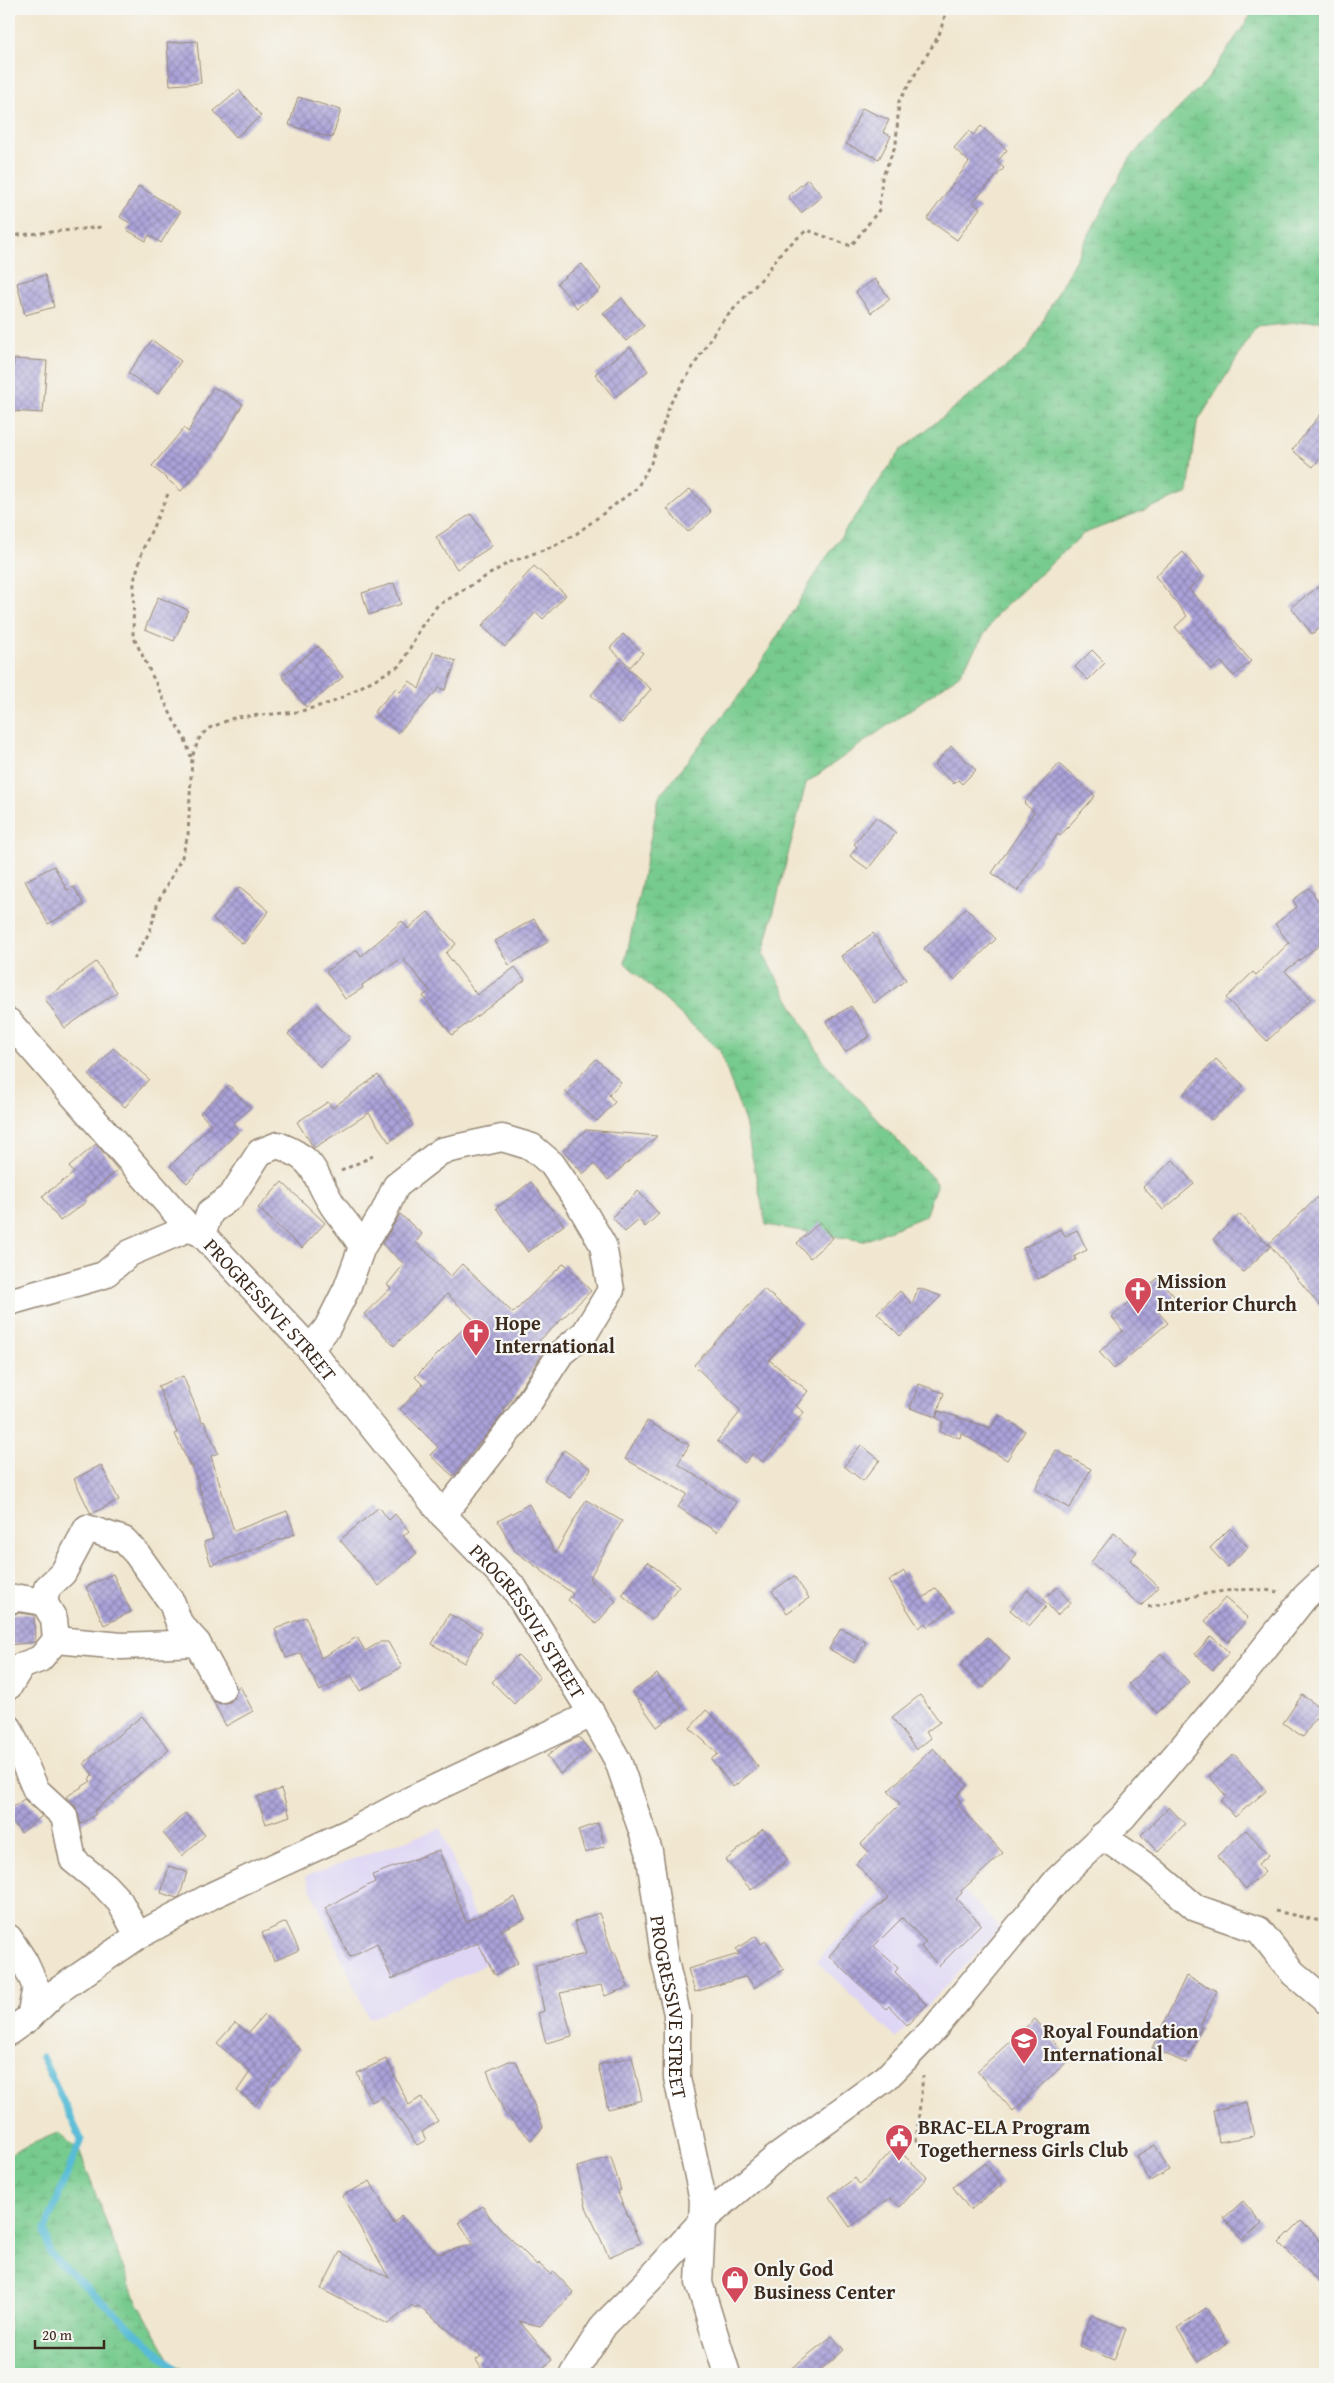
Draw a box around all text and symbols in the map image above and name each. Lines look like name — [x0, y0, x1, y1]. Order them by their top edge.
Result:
street label: PROGRESSIVE STREET — [198, 1231, 344, 1387]
place label: Mission Interior Church — [1157, 1266, 1297, 1318]
church icon: Mission Interior Church — [1123, 1276, 1153, 1315]
place label: Hope International — [495, 1308, 615, 1360]
church icon: Hope International — [461, 1318, 491, 1357]
street label: PROGRESSIVE STREET — [463, 1536, 593, 1704]
street label: PROGRESSIVE STREET — [644, 1913, 696, 2101]
place label: Royal Foundation International — [1043, 2016, 1198, 2068]
school or university icon: Royal Foundation International — [1009, 2026, 1039, 2065]
place label: BRAC-ELA Program Togetherness Girls Club — [918, 2112, 1128, 2164]
public building icon: BRAC-ELA Program Togetherness Girls Club — [884, 2123, 914, 2162]
place label: Only God Business Center — [754, 2254, 895, 2306]
shop icon: Only God Business Center — [720, 2265, 750, 2304]
scale bar — [35, 2318, 104, 2350]
text: 20 m — [42, 2324, 73, 2345]

